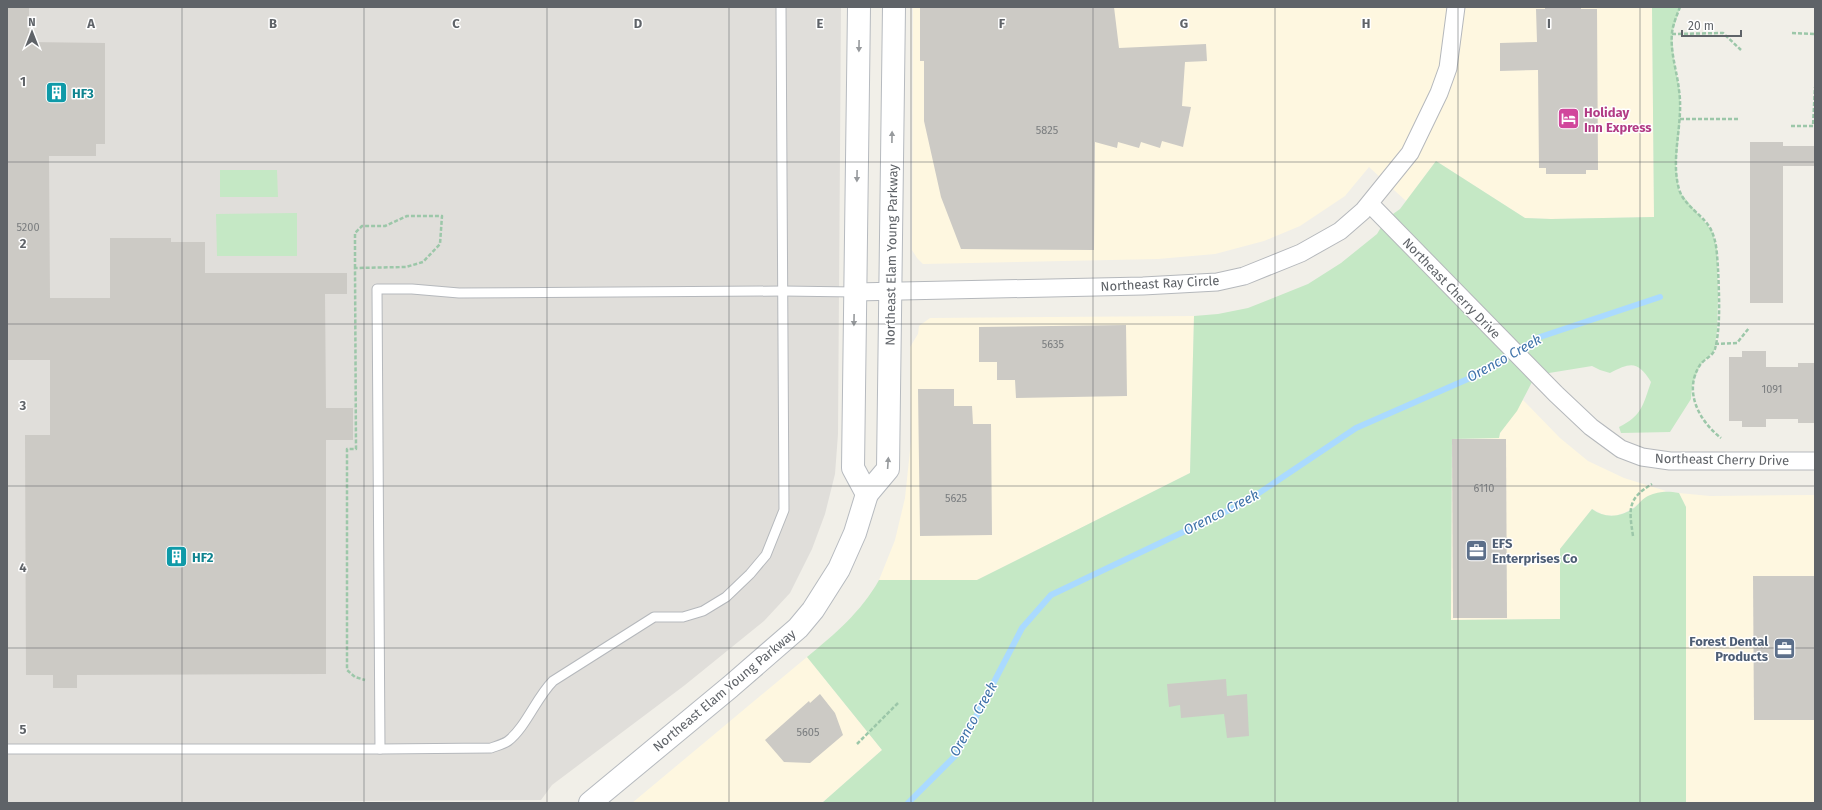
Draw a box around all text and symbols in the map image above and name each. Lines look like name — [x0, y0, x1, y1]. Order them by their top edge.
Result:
north arrow — [12, 12, 52, 52]
scale bar — [1682, 12, 1741, 38]
text: N — [28, 16, 36, 29]
text: A — [86, 16, 95, 31]
text: B — [269, 16, 277, 31]
text: C — [452, 16, 460, 31]
text: D — [634, 16, 643, 31]
text: E — [817, 16, 824, 31]
text: F — [999, 16, 1006, 31]
text: G — [1180, 16, 1188, 31]
text: H — [1362, 16, 1370, 31]
text: I — [1547, 16, 1551, 31]
text: 20 m — [1688, 19, 1714, 33]
one-way arrow — [856, 40, 862, 53]
text: 1 — [20, 74, 26, 89]
building icon: HF3 — [43, 80, 69, 106]
place label: HF3 — [72, 86, 94, 101]
place label: Holiday Inn Express — [1584, 105, 1652, 135]
hotel icon: Holiday Inn Express — [1555, 106, 1581, 132]
house number: 5825 — [1036, 124, 1059, 137]
one-way arrow — [889, 130, 895, 143]
street label: Northeast Elam Young Parkway — [882, 164, 901, 346]
one-way arrow — [853, 170, 860, 182]
house number: 5200 — [16, 221, 40, 234]
street label: Northeast Cherry Drive — [1400, 235, 1504, 342]
text: 2 — [20, 236, 27, 251]
street label: Northeast Ray Circle — [1100, 273, 1220, 294]
one-way arrow — [851, 314, 857, 327]
water label: Orenco Creek — [1464, 331, 1545, 386]
house number: 5635 — [1042, 338, 1065, 351]
house number: 1091 — [1761, 383, 1783, 396]
text: 3 — [19, 398, 27, 413]
street label: Northeast Cherry Drive — [1655, 451, 1789, 468]
one-way arrow — [885, 456, 891, 469]
house number: 6110 — [1474, 482, 1494, 495]
water label: Orenco Creek — [1181, 486, 1262, 539]
house number: 5625 — [945, 492, 968, 505]
place label: EFS Enterprises Co — [1492, 536, 1578, 566]
office icon: EFS Enterprises Co — [1463, 537, 1489, 563]
building icon: HF2 — [163, 544, 189, 570]
place label: HF2 — [192, 550, 214, 565]
text: 4 — [19, 560, 27, 575]
street label: Northeast Elam Young Parkway — [650, 626, 799, 754]
place label: Forest Dental Products — [1689, 634, 1769, 664]
office icon: Forest Dental Products — [1771, 635, 1797, 661]
water label: Orenco Creek — [946, 679, 1001, 759]
text: 5 — [20, 722, 27, 737]
house number: 5605 — [796, 726, 820, 739]

